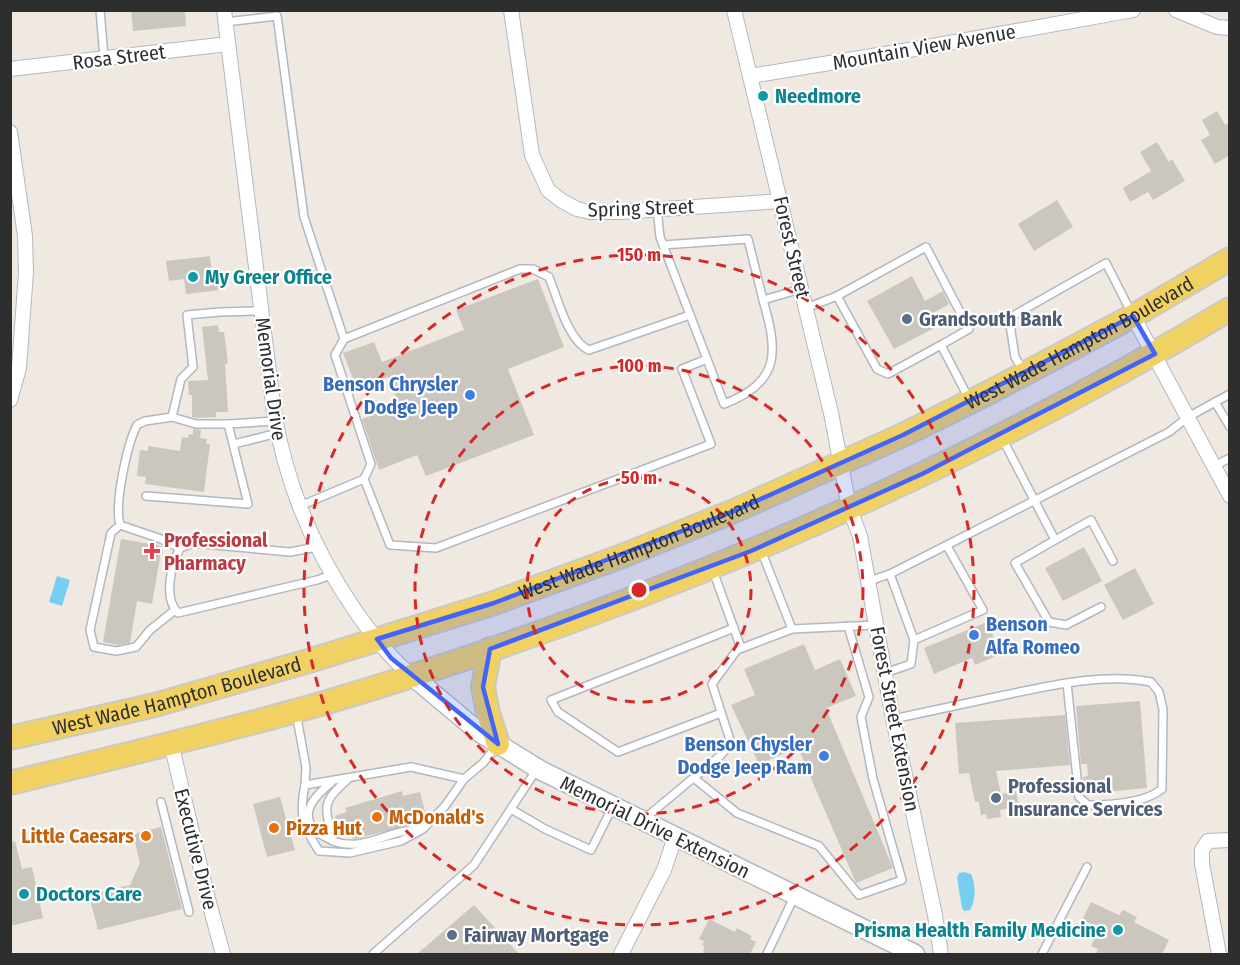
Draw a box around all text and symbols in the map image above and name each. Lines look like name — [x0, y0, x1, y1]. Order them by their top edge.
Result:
street label: Mountain View Avenue — [831, 19, 1017, 75]
street label: Rosa Street — [71, 39, 167, 75]
place label: Needmore — [775, 84, 861, 108]
marker: Needmore — [756, 89, 770, 103]
street label: Spring Street — [587, 194, 695, 222]
street label: Forest Street — [769, 194, 815, 301]
text: 150 m — [617, 244, 661, 266]
place label: My Greer Office — [205, 265, 332, 289]
marker: My Greer Office — [186, 270, 200, 284]
street label: West Wade Hampton Boulevard — [961, 271, 1198, 414]
place label: Grandsouth Bank — [919, 307, 1063, 331]
marker: Grandsouth Bank — [900, 312, 914, 326]
street label: Memorial Drive — [250, 316, 292, 442]
text: 100 m — [617, 355, 661, 377]
place label: Benson Chrysler Dodge Jeep — [323, 372, 459, 419]
marker: Benson Chrysler Dodge Jeep — [463, 388, 477, 402]
text: 50 m — [621, 467, 657, 489]
street label: West Wade Hampton Boulevard — [515, 489, 763, 605]
place label: Professional Pharmacy — [164, 528, 268, 575]
marker: Professional Pharmacy — [145, 544, 159, 558]
centre of rings — [629, 580, 649, 600]
place label: Benson Alfa Romeo — [985, 612, 1081, 659]
street label: Forest Street Extension — [865, 624, 925, 814]
marker: Benson Alfa Romeo — [967, 628, 981, 642]
street label: West Wade Hampton Boulevard — [50, 652, 304, 740]
place label: Benson Chysler Dodge Jeep Ram — [677, 732, 813, 779]
marker: Benson Chysler Dodge Jeep Ram — [817, 749, 831, 763]
street label: Memorial Drive Extension — [556, 771, 754, 883]
place label: Professional Insurance Services — [1008, 774, 1163, 821]
street label: Executive Drive — [169, 786, 223, 912]
marker: Professional Insurance Services — [989, 791, 1003, 805]
place label: McDonald's — [389, 805, 484, 829]
marker: McDonald's — [370, 810, 384, 824]
place label: Pizza Hut — [286, 816, 363, 840]
marker: Pizza Hut — [267, 821, 281, 835]
place label: Little Caesars — [21, 824, 134, 848]
marker: Little Caesars — [139, 829, 153, 843]
place label: Doctors Care — [36, 882, 142, 906]
marker: Doctors Care — [17, 887, 31, 901]
place label: Prisma Health Family Medicine — [854, 918, 1106, 942]
place label: Fairway Mortgage — [464, 923, 609, 947]
marker: Prisma Health Family Medicine — [1111, 923, 1125, 937]
marker: Fairway Mortgage — [445, 928, 459, 942]

